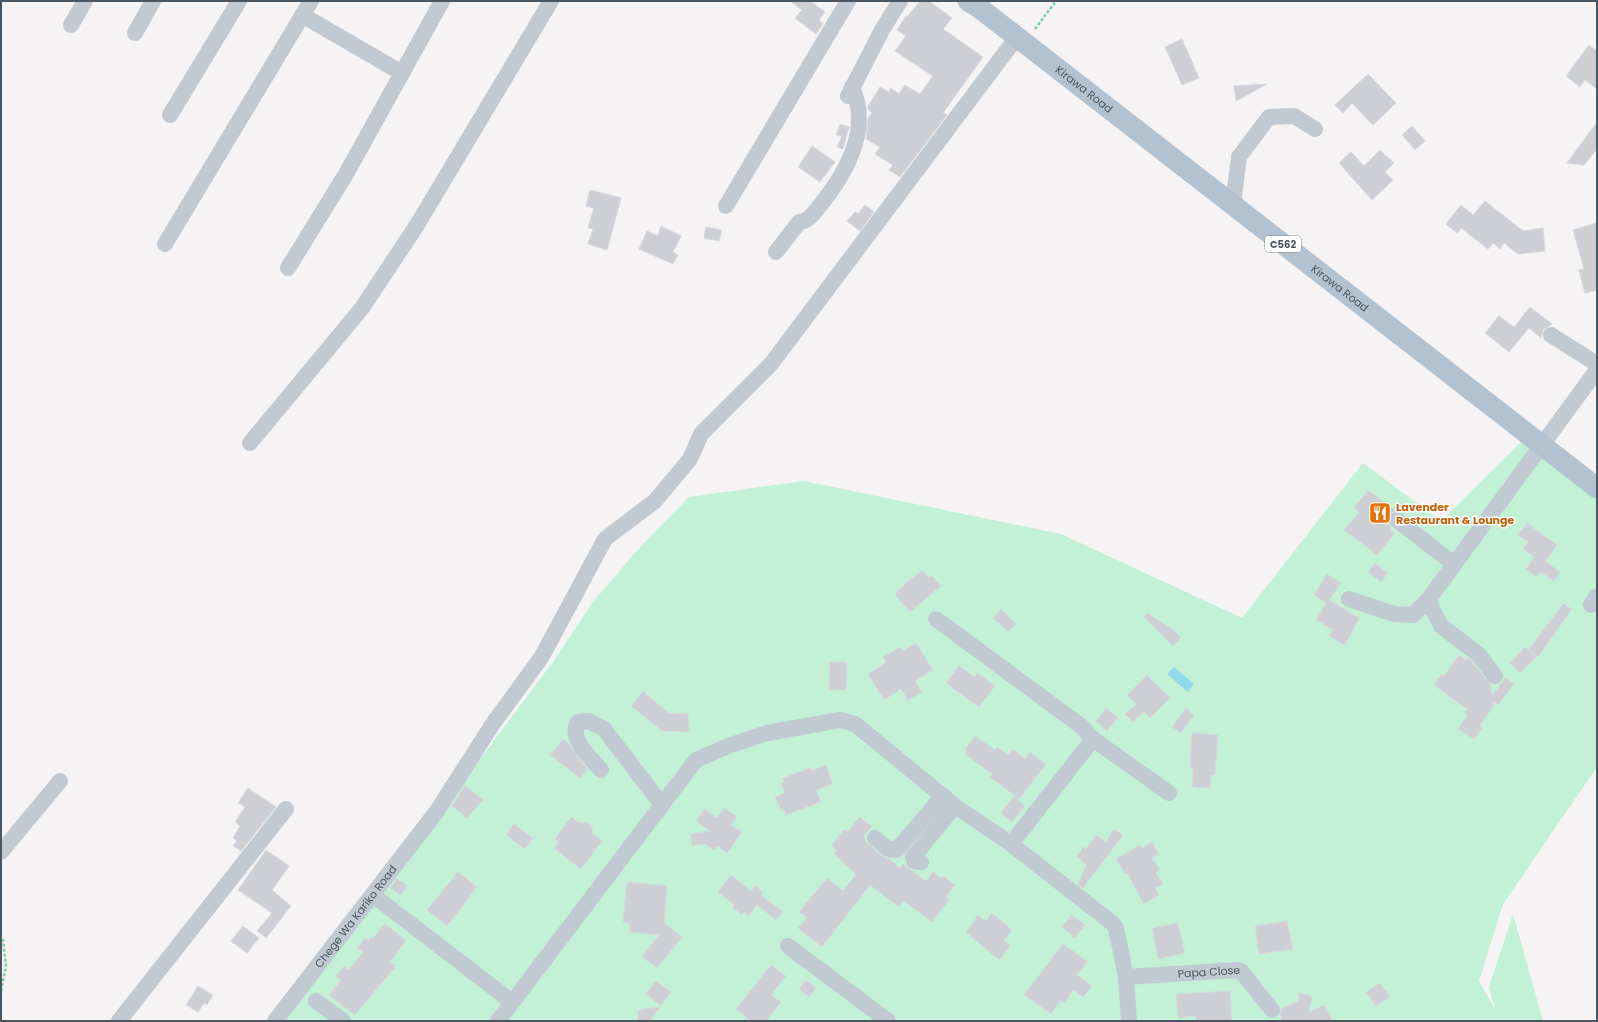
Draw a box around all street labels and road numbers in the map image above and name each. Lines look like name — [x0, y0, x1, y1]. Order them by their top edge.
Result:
street label: Kirawa Road — [1052, 62, 1116, 117]
road number: C562 — [1265, 236, 1301, 252]
street label: Kirawa Road — [1308, 261, 1372, 316]
street label: Chege Wa Kariko Road — [311, 862, 400, 971]
street label: Papa Close — [1177, 962, 1241, 982]

